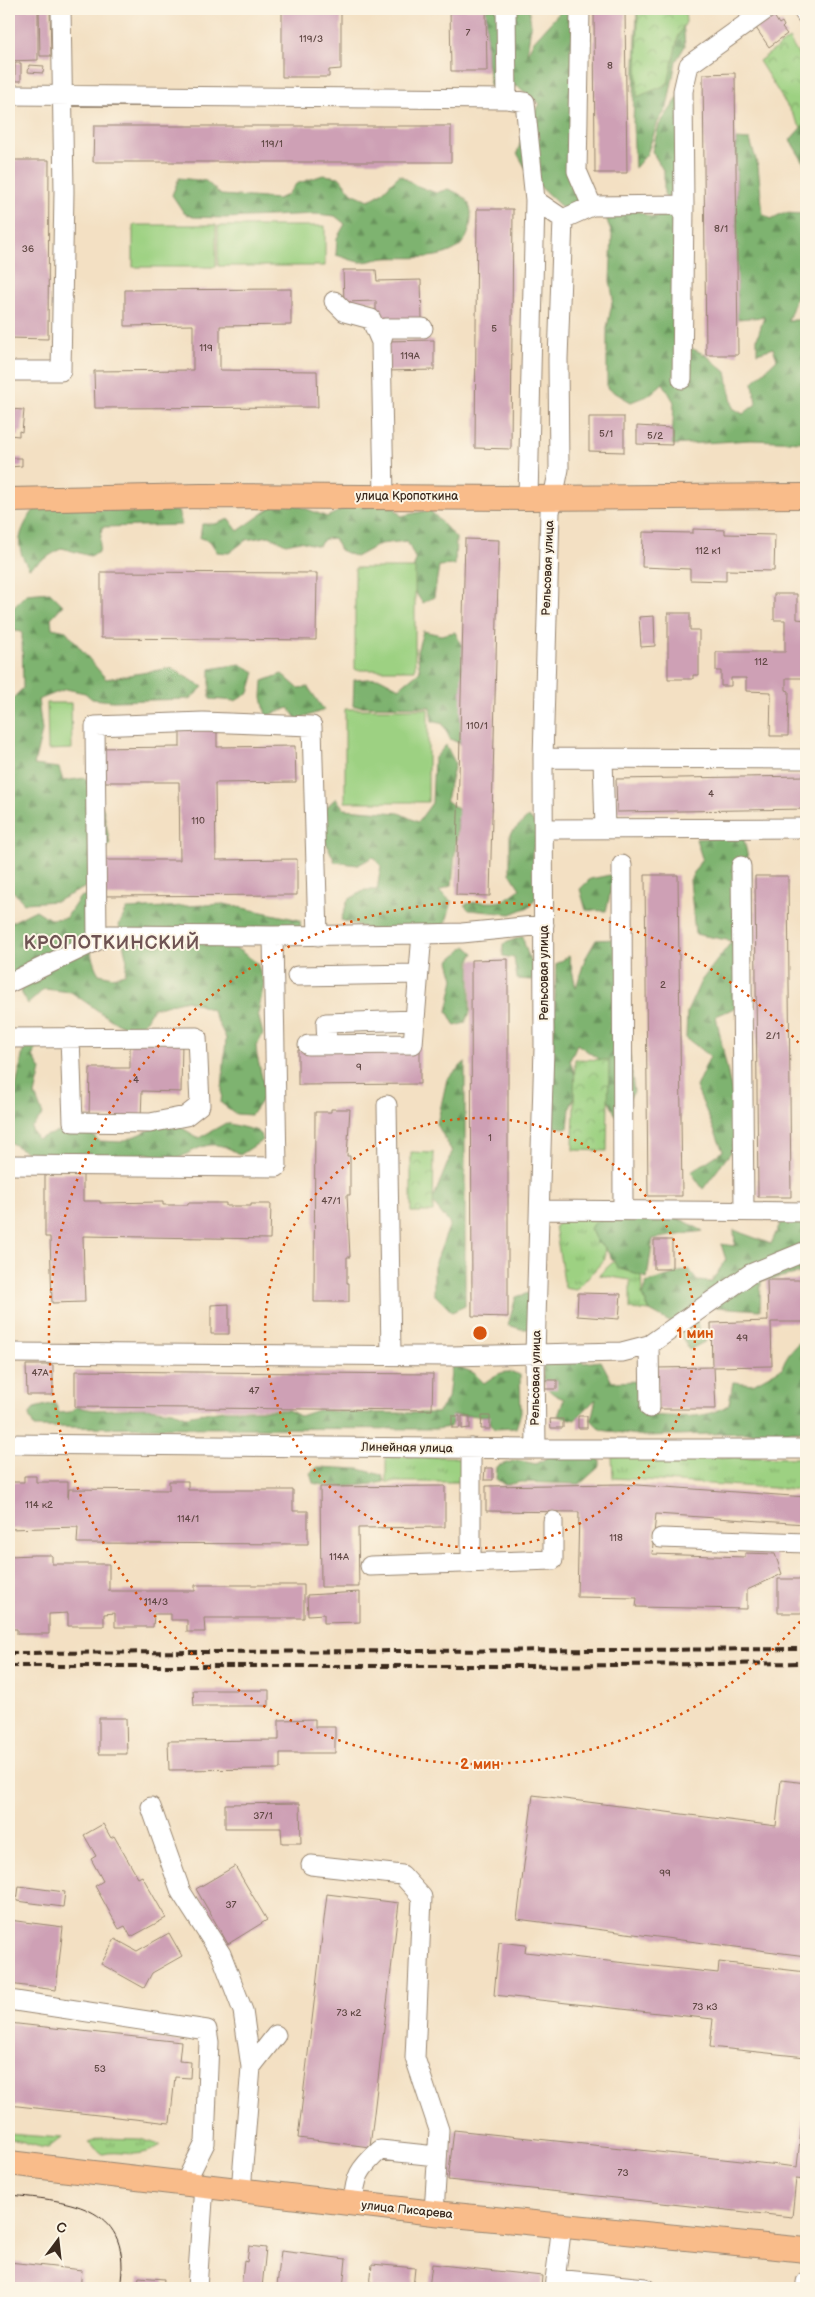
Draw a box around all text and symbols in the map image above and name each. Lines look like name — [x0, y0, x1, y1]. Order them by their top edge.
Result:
house number: 7 — [466, 27, 471, 39]
house number: 119/3 — [299, 33, 323, 45]
house number: 8 — [607, 60, 613, 72]
house number: 119/1 — [261, 138, 283, 150]
house number: 8/1 — [714, 223, 728, 235]
house number: 36 — [22, 243, 34, 255]
house number: 5 — [491, 323, 497, 335]
house number: 119 — [199, 342, 213, 354]
house number: 119А — [400, 350, 421, 362]
house number: 5/1 — [599, 428, 613, 440]
house number: 5/2 — [647, 430, 663, 442]
street label: улица Кропоткина — [356, 489, 458, 504]
street label: Рельсовая улица — [539, 520, 557, 616]
house number: 112 к1 — [695, 545, 721, 557]
house number: 112 — [754, 656, 768, 668]
house number: 110/1 — [466, 720, 488, 732]
house number: 4 — [708, 788, 714, 800]
house number: 110 — [191, 815, 205, 827]
street label: Рельсовая улица — [537, 925, 552, 1021]
district label: КРОПОТКИНСКИЙ — [24, 931, 200, 954]
house number: 2 — [660, 979, 666, 991]
house number: 2/1 — [766, 1030, 780, 1042]
house number: 9 — [356, 1061, 362, 1073]
house number: 4 — [133, 1074, 139, 1086]
house number: 1 — [488, 1132, 492, 1144]
house number: 47/1 — [321, 1195, 341, 1207]
centre of rings — [471, 1324, 489, 1342]
text: 1 мин — [676, 1324, 714, 1343]
street label: Рельсовая улица — [528, 1330, 544, 1426]
house number: 49 — [736, 1332, 748, 1344]
house number: 47А — [31, 1367, 49, 1379]
house number: 47 — [248, 1385, 260, 1397]
street label: Линейная улица — [360, 1440, 453, 1456]
house number: 114 к2 — [25, 1499, 53, 1511]
house number: 114/1 — [177, 1513, 199, 1525]
house number: 118 — [609, 1532, 623, 1544]
house number: 114А — [329, 1551, 350, 1563]
house number: 114/3 — [144, 1596, 168, 1608]
text: 2 мин — [460, 1755, 500, 1774]
house number: 37/1 — [253, 1810, 273, 1822]
house number: 99 — [659, 1867, 671, 1879]
house number: 37 — [225, 1899, 237, 1911]
house number: 73 к3 — [692, 2001, 718, 2013]
house number: 73 к2 — [337, 2007, 362, 2019]
house number: 53 — [94, 2063, 106, 2075]
house number: 73 — [617, 2167, 629, 2179]
street label: улица Писарева — [360, 2198, 454, 2222]
north arrow — [32, 2214, 82, 2264]
text: С — [54, 2218, 68, 2237]

